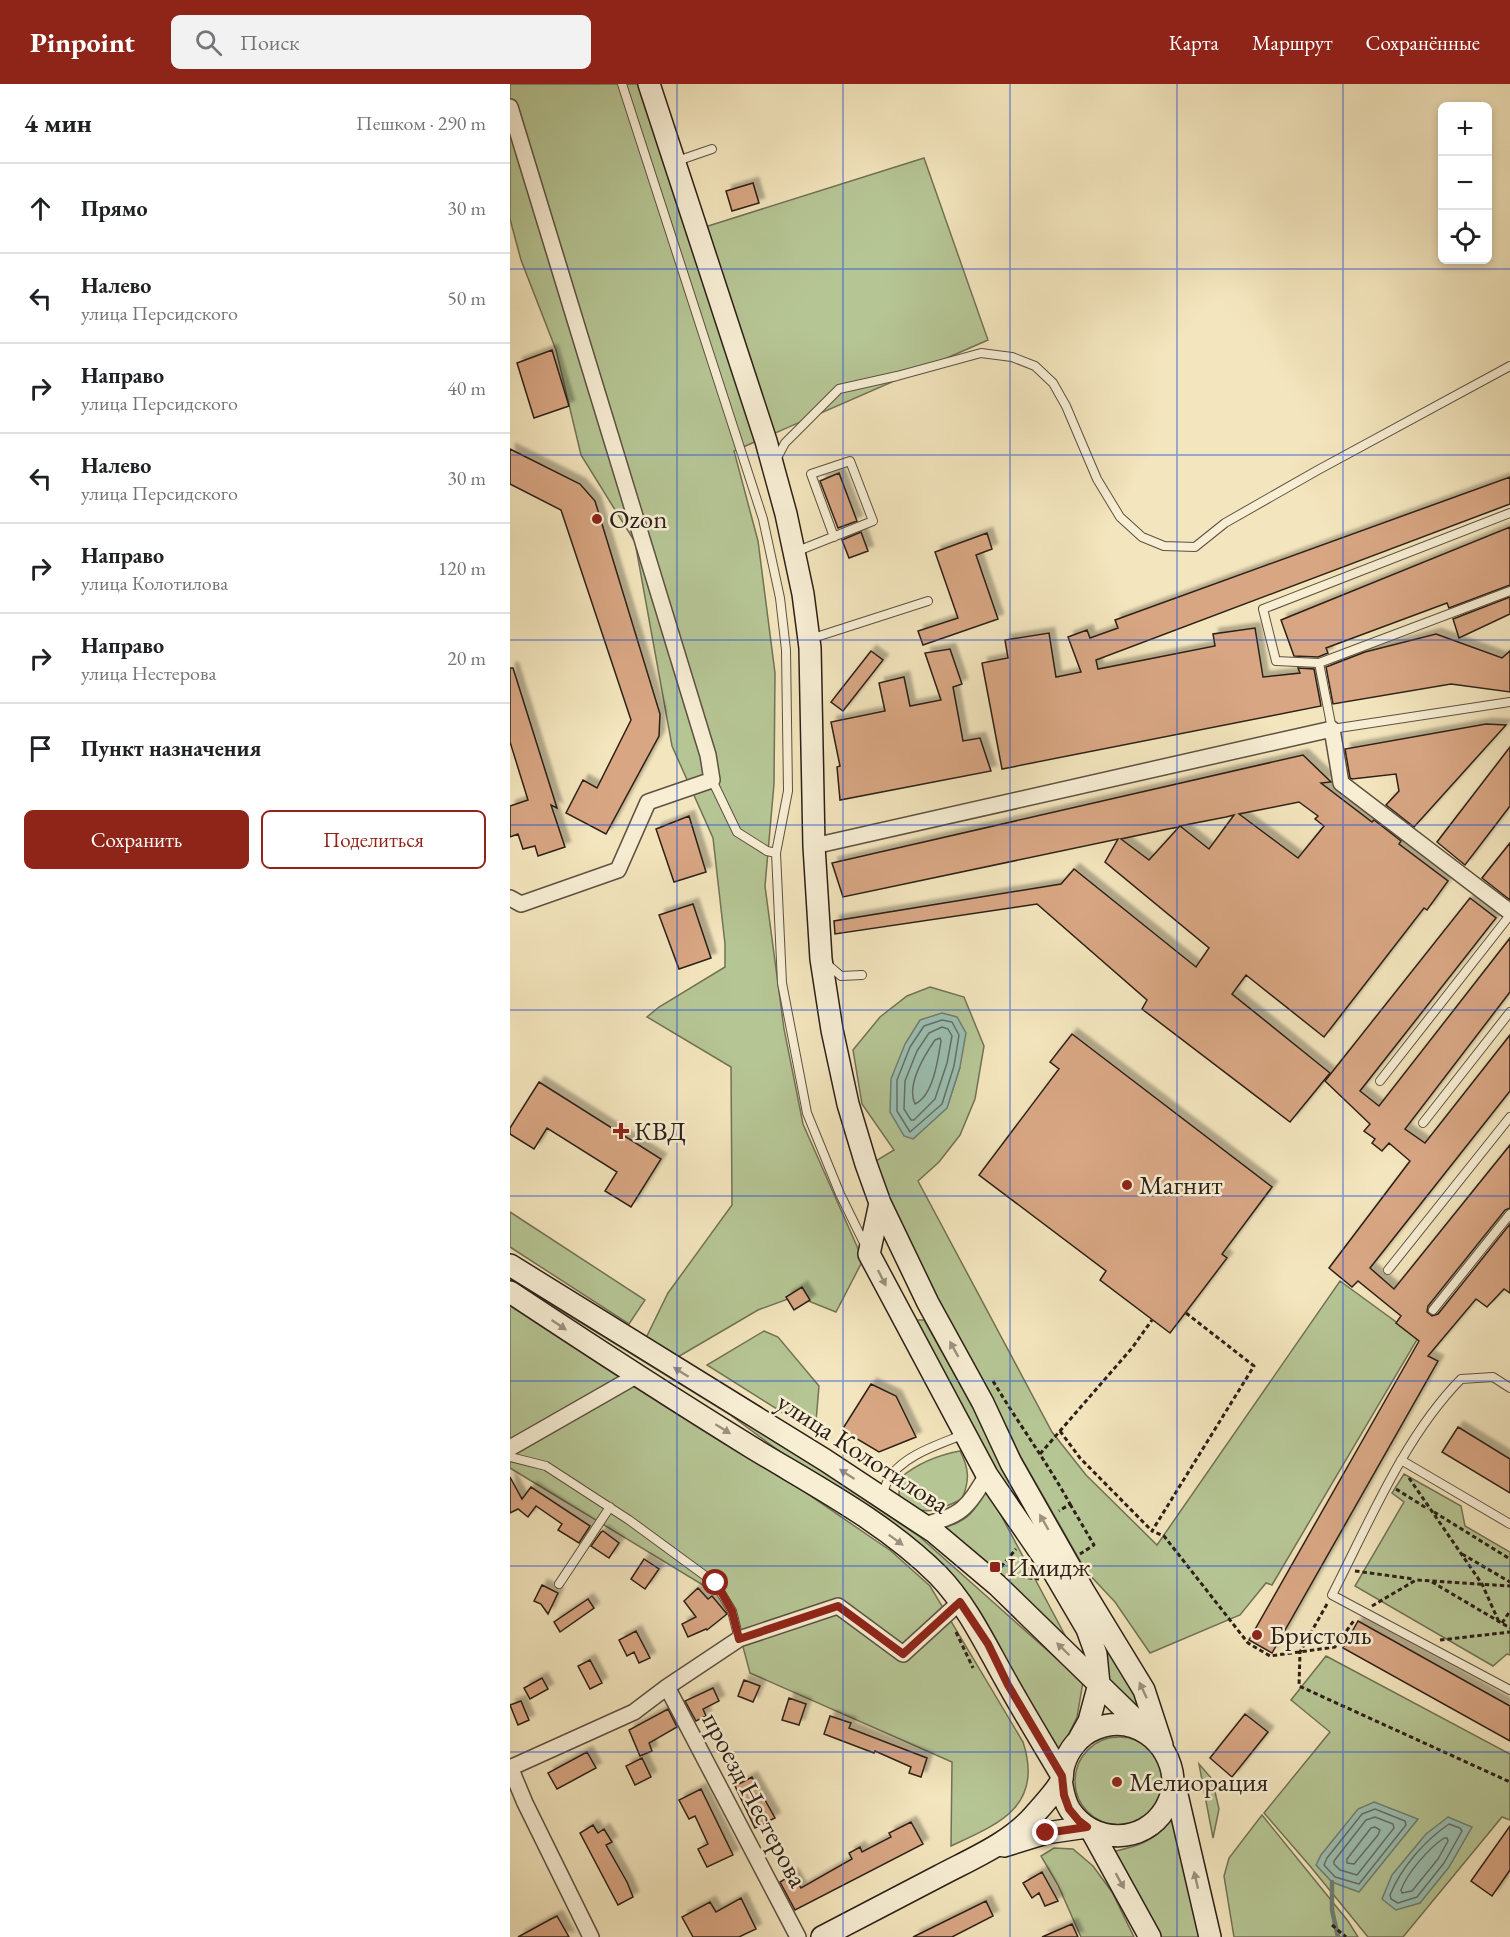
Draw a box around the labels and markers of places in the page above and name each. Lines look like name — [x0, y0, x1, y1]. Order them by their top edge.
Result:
place label: Ozon — [609, 501, 667, 536]
marker: Ozon — [590, 512, 604, 526]
place label: КВД — [634, 1113, 686, 1148]
marker: КВД — [612, 1122, 630, 1140]
place label: Магнит — [1139, 1167, 1223, 1202]
marker: Магнит — [1120, 1178, 1134, 1192]
place label: Имидж — [1007, 1549, 1091, 1584]
marker: Имидж — [988, 1560, 1002, 1574]
place label: Бристоль — [1269, 1617, 1372, 1652]
marker: Бристоль — [1250, 1628, 1264, 1642]
place label: Мелиорация — [1129, 1764, 1268, 1799]
marker: Мелиорация — [1110, 1775, 1124, 1789]

